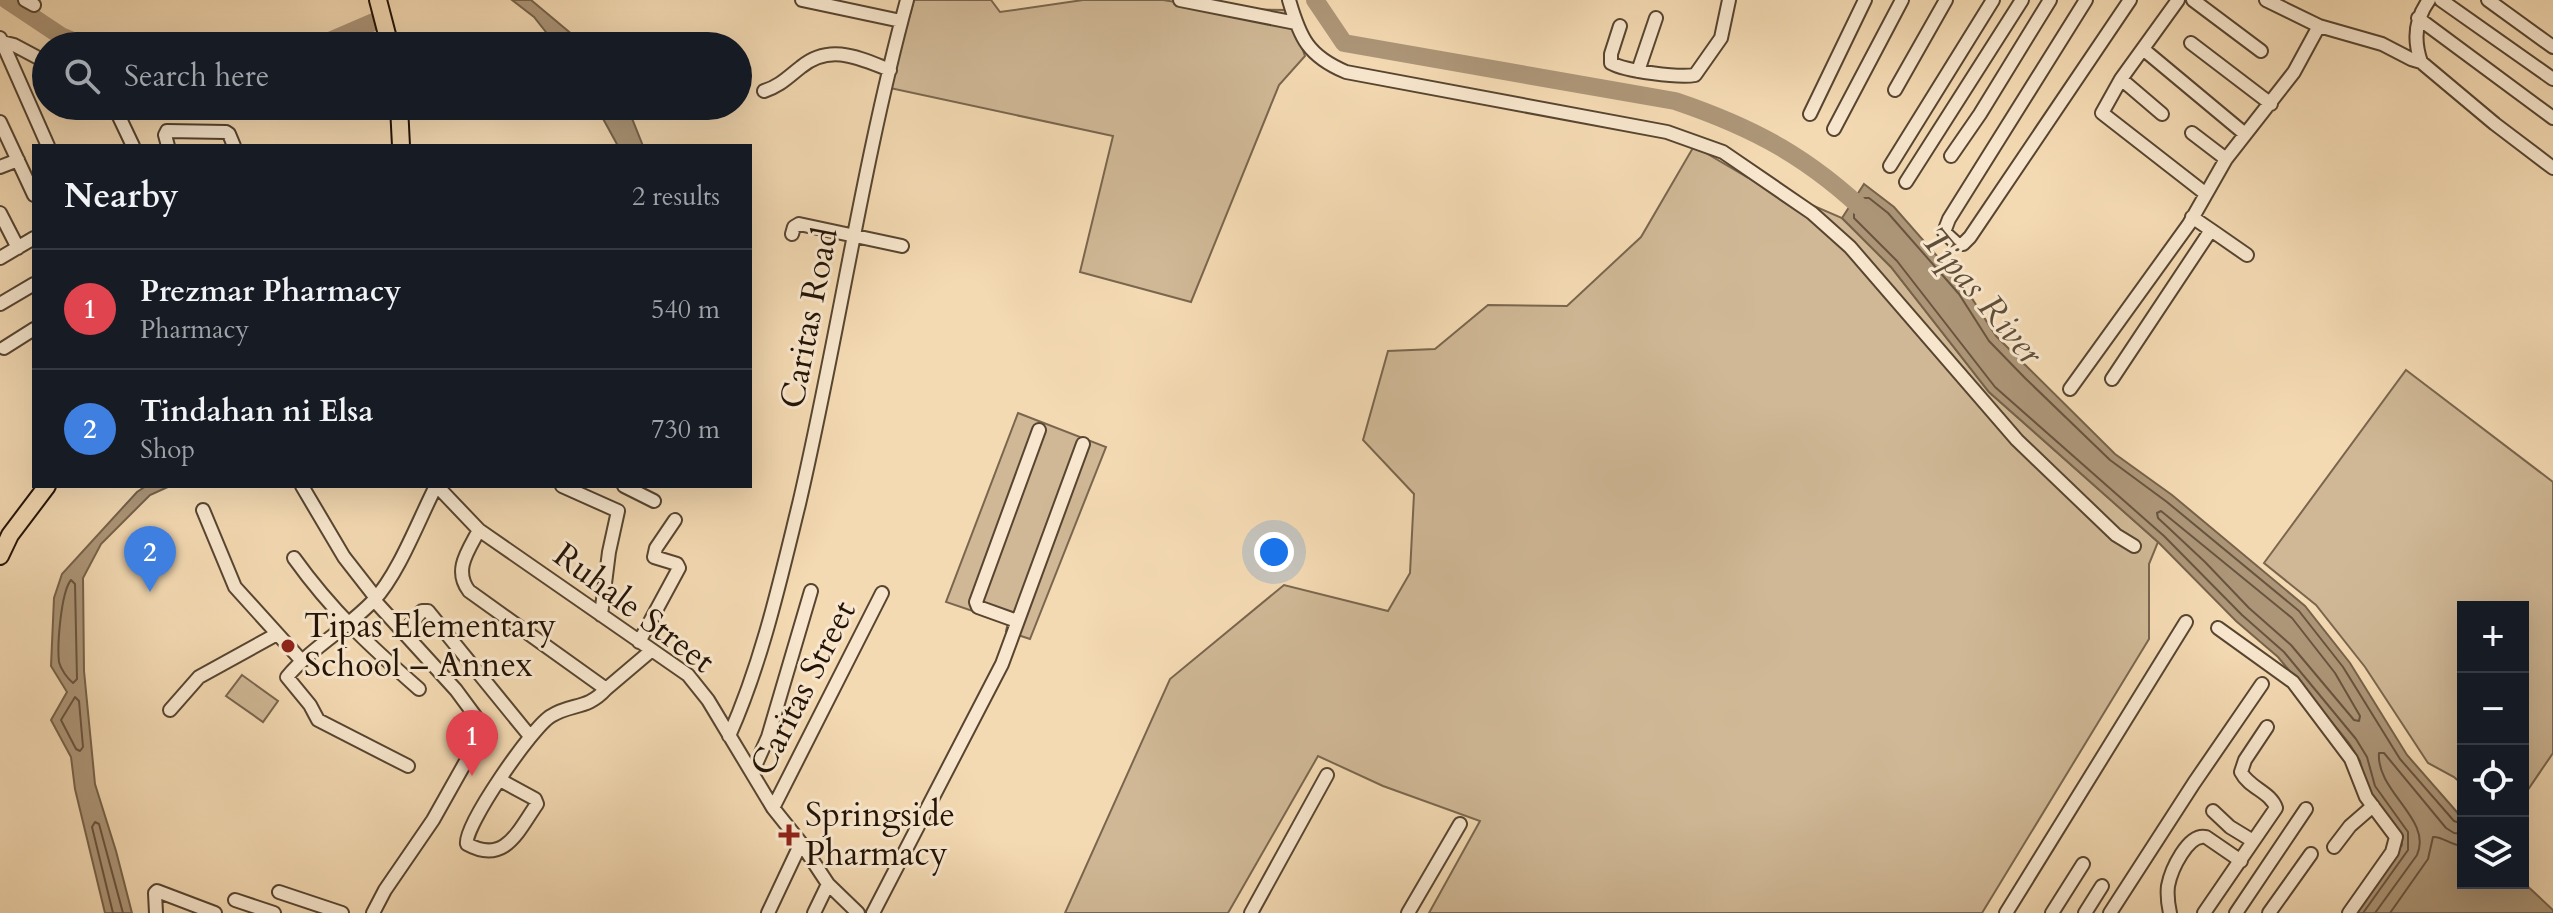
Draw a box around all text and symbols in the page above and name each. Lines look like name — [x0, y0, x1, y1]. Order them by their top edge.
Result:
search box — [32, 32, 752, 120]
icon: search — [60, 54, 104, 98]
text: Search here — [124, 56, 269, 97]
text: Nearby — [64, 173, 179, 219]
text: 2 results — [632, 179, 720, 214]
water label: Tipas River — [1910, 217, 2055, 376]
street label: Caritas Road — [769, 224, 849, 412]
text: Prezmar Pharmacy — [140, 271, 401, 312]
text: 1 — [83, 292, 97, 327]
text: 540 m — [651, 292, 720, 327]
text: Pharmacy — [140, 312, 249, 347]
text: Tindahan ni Elsa — [140, 391, 373, 432]
text: 2 — [83, 412, 97, 447]
text: 730 m — [651, 412, 720, 447]
text: Shop — [140, 432, 195, 467]
pin: 2 — [124, 526, 176, 592]
street label: Ruhale Street — [544, 532, 724, 684]
your location — [1254, 532, 1294, 572]
street label: Caritas Street — [739, 593, 867, 783]
map controls — [2457, 601, 2529, 889]
button: + — [2457, 601, 2529, 673]
place label: Tipas Elementary School – Annex — [304, 603, 556, 688]
marker: Tipas Elementary School – Annex — [279, 637, 297, 655]
button: − — [2457, 673, 2529, 745]
pin: 1 — [446, 710, 498, 776]
button: locate — [2457, 745, 2529, 817]
place label: Springside Pharmacy — [805, 792, 955, 877]
button: layers — [2457, 817, 2529, 889]
marker: Springside Pharmacy — [780, 826, 798, 844]

